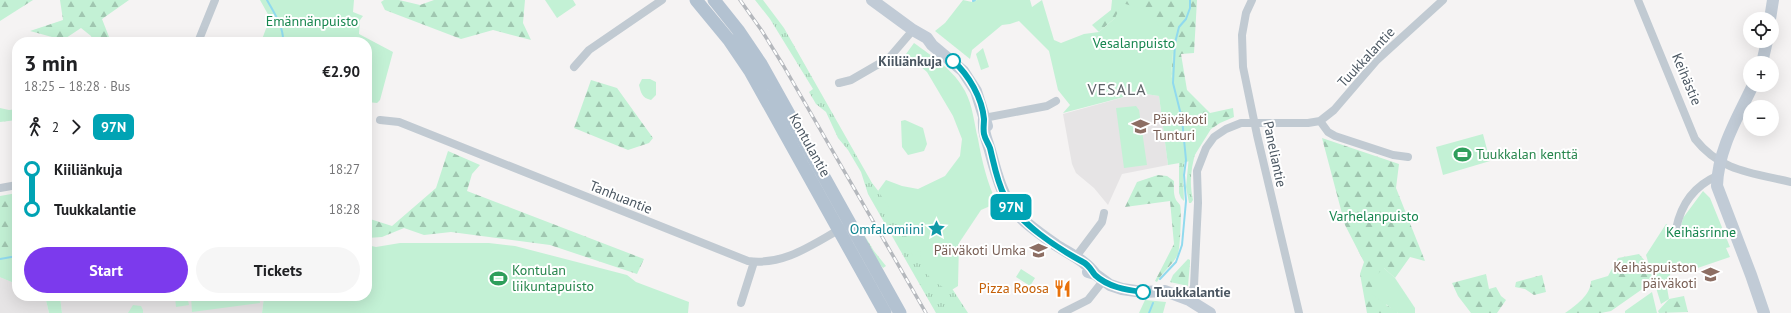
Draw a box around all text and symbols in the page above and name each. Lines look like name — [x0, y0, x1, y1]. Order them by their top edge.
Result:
park label: Emännänpuisto — [266, 12, 358, 30]
map controls — [1743, 12, 1779, 136]
button: locate — [1743, 12, 1779, 48]
street label: Tuukkalantie — [1333, 23, 1399, 91]
park label: Vesalanpuisto — [1092, 34, 1175, 52]
text: 3 min — [24, 49, 78, 77]
street label: Keihästie — [1668, 50, 1706, 108]
place label: Kiiliänkuja — [878, 52, 942, 70]
marker: Kiiliänkuja — [945, 53, 961, 69]
button: + — [1743, 56, 1779, 92]
text: €2.90 — [322, 62, 360, 81]
text: 18:25 – 18:28 · Bus — [24, 78, 130, 95]
district label: VESALA — [1086, 79, 1147, 99]
button: − — [1743, 100, 1779, 136]
street label: Kontulantie — [785, 110, 835, 180]
place label: Päiväkoti Tunturi — [1153, 110, 1207, 144]
icon: walk — [24, 116, 46, 138]
icon: forward — [65, 116, 87, 138]
school or university icon: Päiväkoti Tunturi — [1130, 117, 1150, 137]
text: 97N — [101, 118, 126, 136]
text: 2 — [52, 119, 59, 136]
street label: Paneliantie — [1259, 119, 1291, 189]
sports icon: Tuukkalan kenttä — [1453, 144, 1473, 164]
place label: Tuukkalan kenttä — [1476, 145, 1578, 163]
text: Kiiliänkuja — [54, 160, 122, 179]
text: 18:27 — [329, 161, 360, 178]
street label: Tanhuantie — [587, 176, 655, 218]
line badge: 97N — [988, 194, 1034, 220]
text: 97N — [998, 198, 1024, 216]
text: Tuukkalantie — [54, 200, 136, 219]
text: 18:28 — [329, 201, 360, 218]
park label: Varhelanpuisto — [1328, 207, 1419, 225]
place icon: Omfalomiini — [927, 219, 947, 239]
place label: Omfalomiini — [850, 220, 924, 238]
park label: Keihäsrinne — [1666, 223, 1736, 241]
school or university icon: Päiväkoti Umka — [1029, 240, 1049, 260]
place label: Päiväkoti Umka — [934, 241, 1026, 259]
button: Start — [24, 247, 188, 293]
button: Tickets — [196, 247, 360, 293]
place label: Keihäspuiston päiväkoti — [1613, 258, 1697, 292]
place label: Kontulan liikuntapuisto — [512, 261, 594, 295]
school or university icon: Keihäspuiston päiväkoti — [1700, 265, 1720, 285]
sports icon: Kontulan liikuntapuisto — [489, 268, 509, 288]
restaurant icon: Pizza Roosa — [1052, 278, 1072, 298]
place label: Pizza Roosa — [979, 279, 1049, 297]
place label: Tuukkalantie — [1154, 283, 1231, 301]
marker: Tuukkalantie — [1135, 284, 1151, 300]

